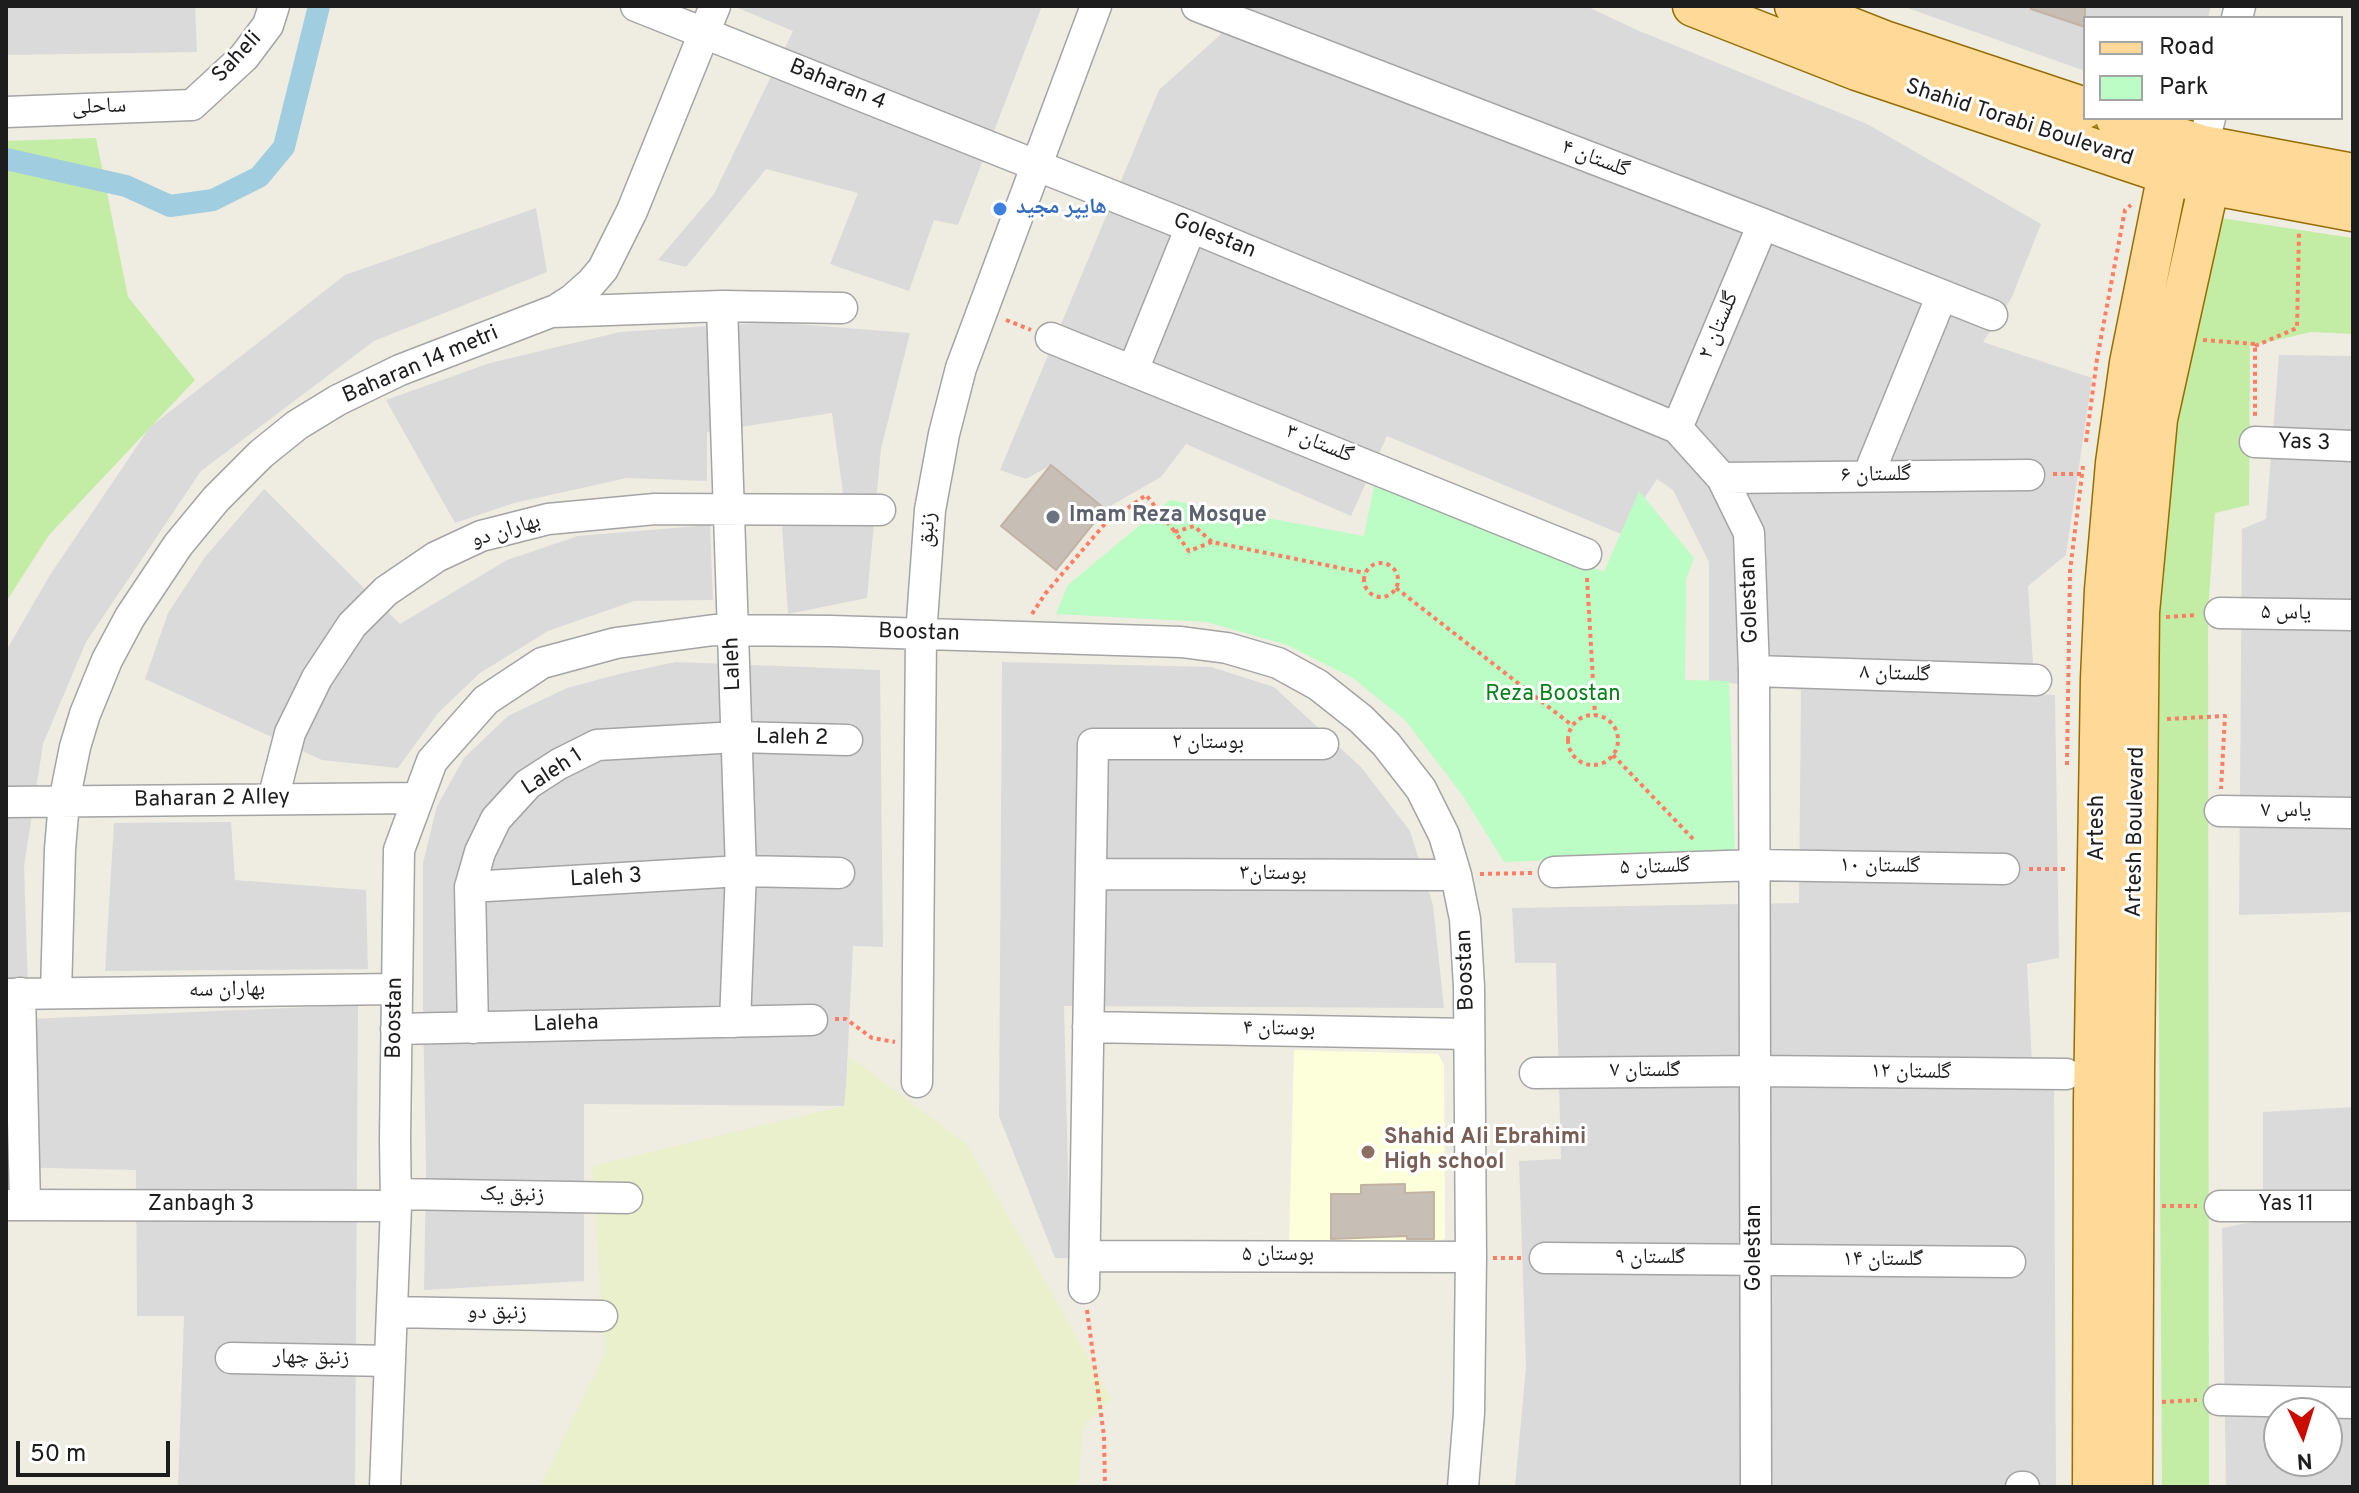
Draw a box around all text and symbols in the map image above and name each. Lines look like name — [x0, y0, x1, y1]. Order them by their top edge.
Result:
legend — [2083, 16, 2343, 120]
street label: Saheli — [208, 27, 268, 89]
text: Road — [2159, 33, 2215, 63]
street label: Baharan 4 — [785, 55, 889, 117]
text: Park — [2159, 73, 2209, 103]
street label: Shahid Torabi Boulevard — [1902, 75, 2136, 173]
street label: ساحلی — [71, 94, 127, 122]
street label: گلستان ۴ — [1557, 135, 1633, 185]
place label: هایپر مجید — [1016, 196, 1107, 222]
marker: هایپر مجید — [991, 200, 1009, 218]
street label: Golestan — [1169, 208, 1259, 266]
street label: گلستان ۲ — [1694, 288, 1746, 364]
street label: Baharan 14 metri — [339, 321, 503, 411]
street label: گلستان ۳ — [1281, 420, 1357, 470]
street label: Yas 3 — [2277, 430, 2331, 458]
street label: گلستان ۶ — [1841, 462, 1911, 490]
place label: Imam Reza Mosque — [1069, 504, 1267, 530]
marker: Imam Reza Mosque — [1044, 508, 1062, 526]
street label: بهاران دو — [468, 509, 544, 555]
street label: زنبق — [914, 511, 944, 549]
street label: Golestan — [1736, 556, 1766, 644]
street label: یاس ۵ — [2261, 600, 2311, 628]
street label: Boostan — [878, 619, 960, 649]
street label: Laleh — [720, 637, 748, 691]
street label: گلستان ۸ — [1859, 661, 1931, 689]
park label: Reza Boostan — [1485, 683, 1621, 709]
street label: Laleh 2 — [756, 725, 828, 753]
street label: بوستان ۲ — [1172, 731, 1244, 757]
street label: Laleh 1 — [518, 744, 588, 802]
street label: Artesh Boulevard — [2122, 746, 2152, 918]
street label: Baharan 2 Alley — [134, 785, 290, 815]
street label: Artesh — [2086, 795, 2112, 861]
street label: یاس ۷ — [2261, 799, 2311, 825]
street label: گلستان ۱۰ — [1840, 853, 1920, 881]
street label: گلستان ۵ — [1619, 854, 1691, 882]
street label: بوستان۳ — [1239, 862, 1307, 888]
street label: Laleh 3 — [569, 864, 643, 894]
street label: Boostan — [1452, 929, 1482, 1011]
street label: بهاران سه — [189, 977, 265, 1005]
street label: Boostan — [382, 977, 410, 1059]
street label: Laleha — [533, 1011, 599, 1039]
street label: بوستان ۴ — [1243, 1016, 1315, 1044]
street label: گلستان ۷ — [1610, 1059, 1680, 1085]
street label: گلستان ۱۲ — [1871, 1059, 1951, 1087]
place label: Shahid Ali Ebrahimi High school — [1384, 1126, 1586, 1178]
marker: Shahid Ali Ebrahimi High school — [1359, 1143, 1377, 1161]
street label: زنبق یک — [479, 1182, 545, 1210]
street label: Zanbagh 3 — [148, 1193, 254, 1219]
street label: Yas 11 — [2258, 1193, 2314, 1219]
street label: Golestan — [1743, 1204, 1769, 1292]
street label: بوستان ۵ — [1242, 1243, 1314, 1269]
street label: گلستان ۹ — [1615, 1246, 1685, 1272]
street label: گلستان ۱۴ — [1843, 1248, 1923, 1274]
street label: زنبق دو — [467, 1300, 527, 1328]
street label: زنبق چهار — [272, 1345, 350, 1373]
north arrow — [2263, 1397, 2343, 1477]
scale bar — [20, 1425, 174, 1475]
text: 50 m — [30, 1440, 86, 1470]
text: N — [2296, 1445, 2313, 1473]

